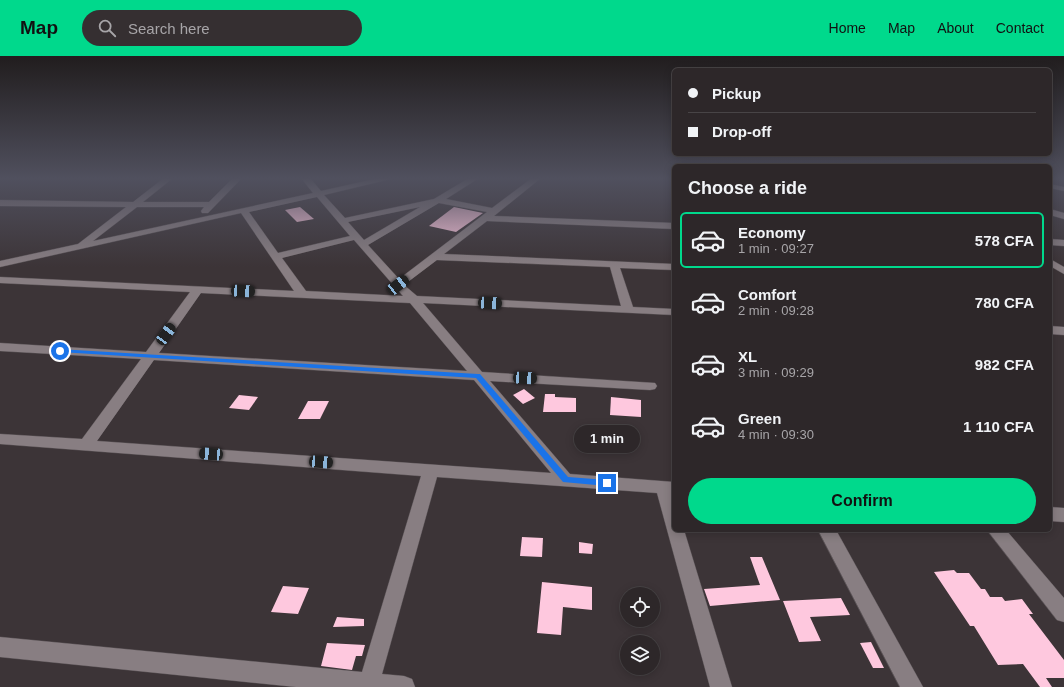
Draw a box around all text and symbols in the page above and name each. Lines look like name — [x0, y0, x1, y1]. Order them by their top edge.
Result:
search box — [82, 10, 362, 46]
text: Map — [20, 17, 58, 38]
icon: search — [96, 17, 118, 39]
text: Search here — [128, 20, 210, 37]
text: Home — [829, 20, 866, 36]
text: Map — [888, 20, 915, 36]
text: About — [937, 20, 974, 36]
text: Contact — [996, 20, 1044, 36]
text: Pickup — [712, 85, 761, 102]
text: Drop-off — [712, 123, 771, 140]
text: Choose a ride — [688, 178, 807, 198]
icon: car — [690, 222, 726, 258]
text: Economy — [738, 224, 806, 241]
text: 578 CFA — [975, 232, 1034, 249]
text: 1 min · 09:27 — [738, 241, 814, 256]
car — [385, 273, 411, 297]
car — [231, 284, 255, 298]
icon: car — [690, 284, 726, 320]
text: Comfort — [738, 286, 796, 303]
text: 780 CFA — [975, 294, 1034, 311]
car — [478, 296, 502, 310]
text: 2 min · 09:28 — [738, 303, 814, 318]
car — [154, 321, 178, 347]
route start — [51, 342, 69, 360]
icon: car — [690, 346, 726, 382]
text: XL — [738, 348, 757, 365]
text: 982 CFA — [975, 356, 1034, 373]
text: 3 min · 09:29 — [738, 365, 814, 380]
car — [513, 371, 537, 385]
icon: car — [690, 408, 726, 444]
text: Green — [738, 410, 781, 427]
text: 1 110 CFA — [963, 418, 1034, 435]
callout: 1 min — [574, 425, 640, 453]
text: 4 min · 09:30 — [738, 427, 814, 442]
text: 1 min — [590, 431, 624, 446]
car — [199, 447, 223, 461]
car — [309, 455, 333, 469]
route end — [598, 474, 616, 492]
button: Confirm — [688, 478, 1036, 524]
map controls — [620, 587, 660, 675]
button: locate — [620, 587, 660, 627]
button: layers — [620, 635, 660, 675]

